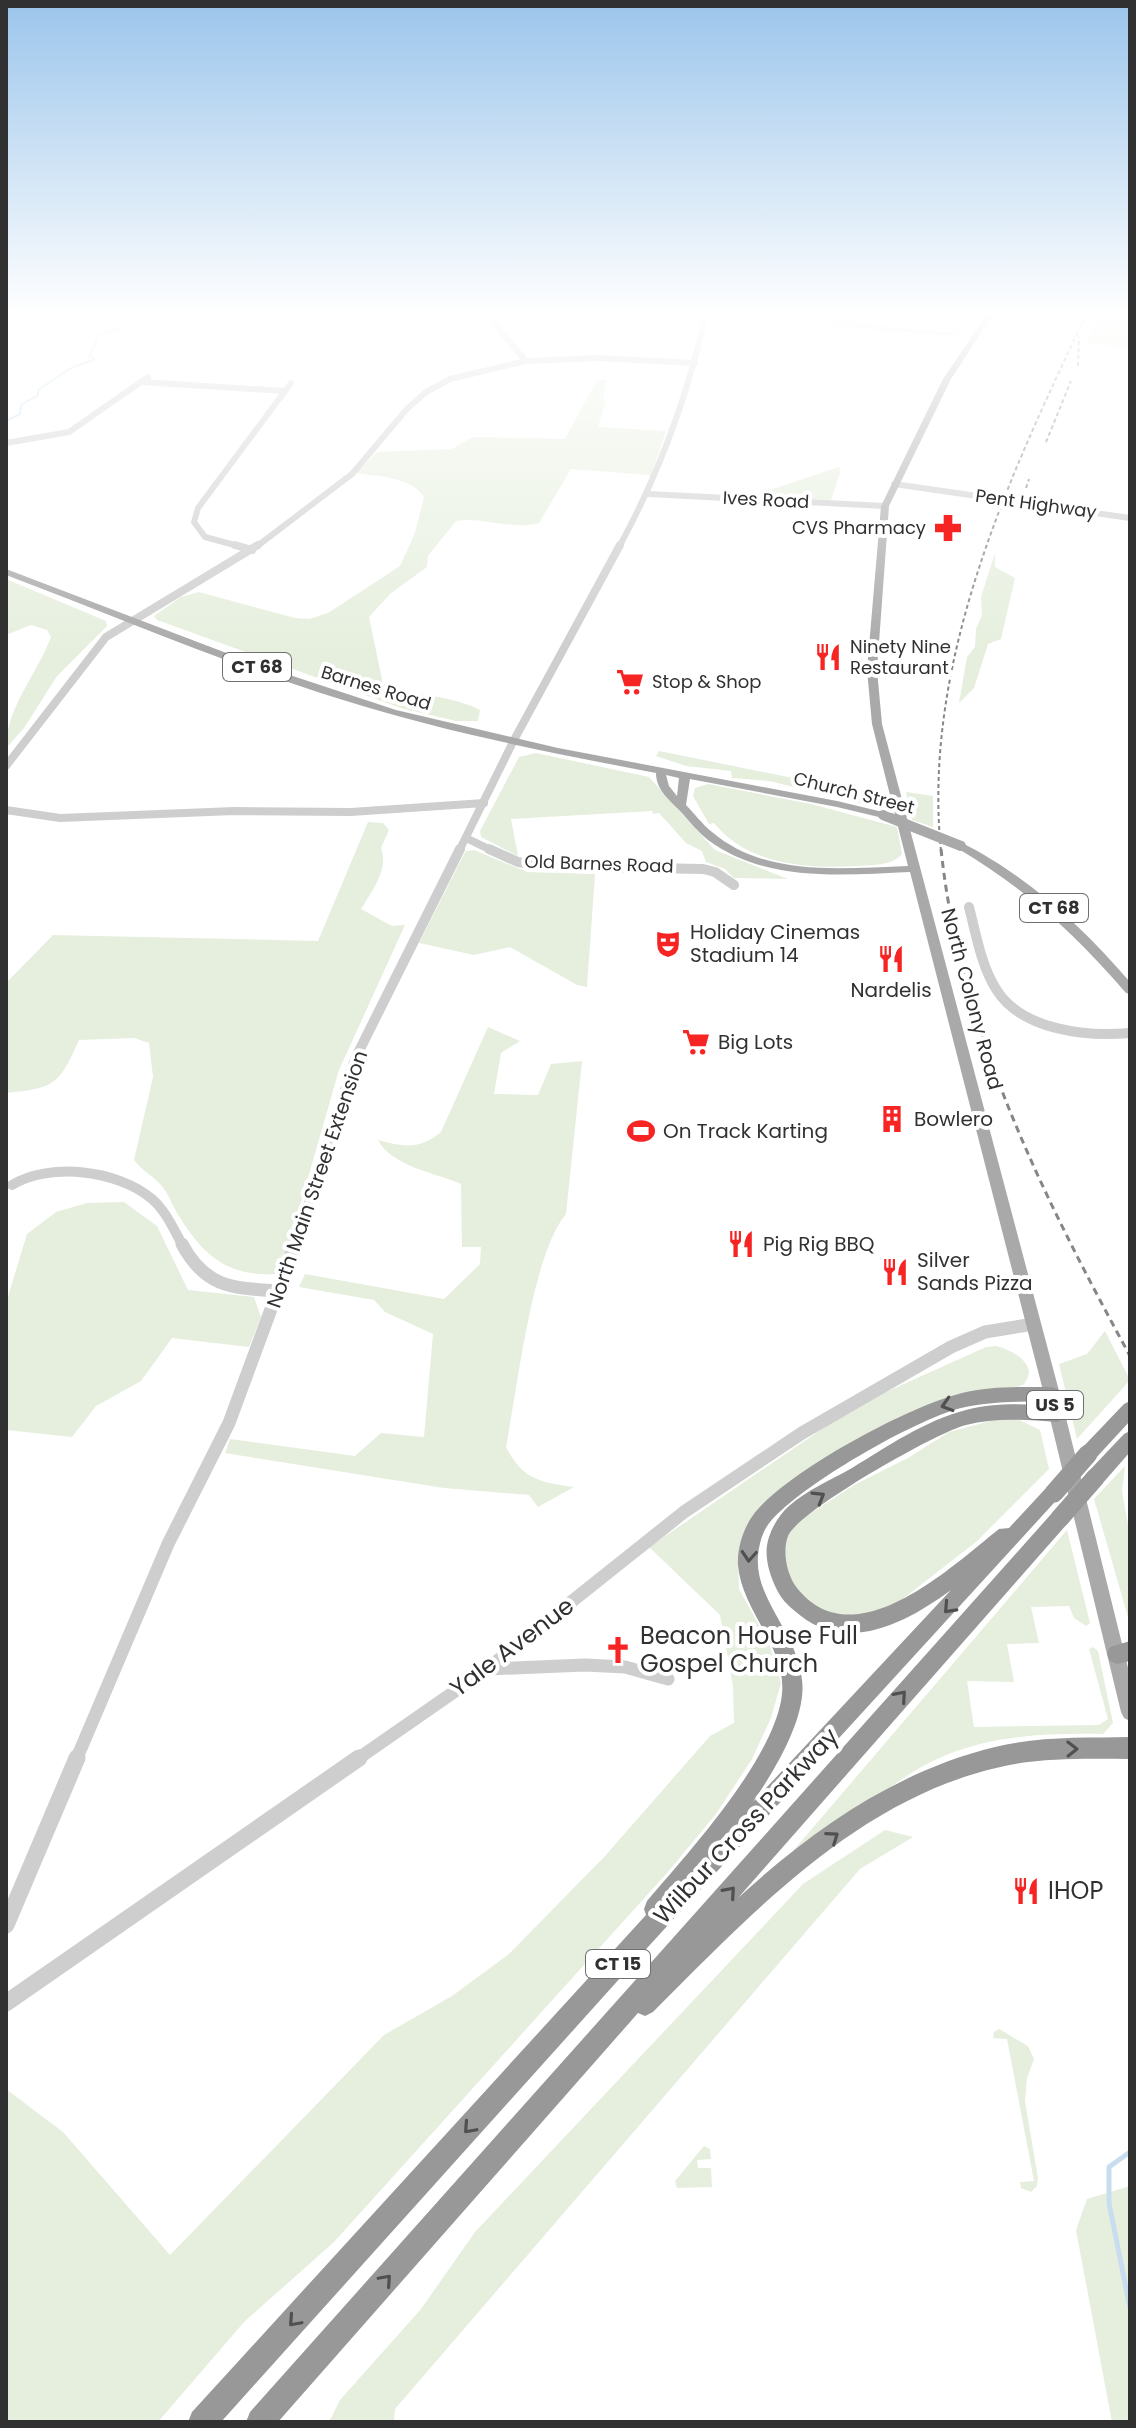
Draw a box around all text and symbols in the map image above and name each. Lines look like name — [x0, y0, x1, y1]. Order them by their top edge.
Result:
street label: Pent Highway — [974, 483, 1098, 524]
street label: Ives Road — [722, 485, 810, 514]
pharmacy icon: CVS Pharmacy — [933, 513, 963, 543]
place label: CVS Pharmacy — [792, 515, 926, 540]
place label: Ninety Nine Restaurant — [850, 634, 951, 680]
restaurant icon: Ninety Nine Restaurant — [813, 642, 843, 672]
road number: CT 68 — [223, 653, 291, 681]
street label: Barnes Road — [318, 659, 434, 716]
supermarket icon: Stop & Shop — [615, 667, 645, 697]
place label: Stop & Shop — [652, 669, 762, 694]
street label: Church Street — [791, 765, 917, 820]
street label: Old Barnes Road — [524, 848, 674, 879]
road number: CT 68 — [1020, 894, 1088, 922]
street label: North Colony Road — [934, 905, 1010, 1093]
place label: Holiday Cinemas Stadium 14 — [690, 918, 860, 969]
theatre icon: Holiday Cinemas Stadium 14 — [653, 929, 683, 959]
restaurant icon: Nardelis — [876, 944, 906, 974]
place label: Nardelis — [850, 976, 932, 1004]
supermarket icon: Big Lots — [681, 1027, 711, 1057]
place label: Big Lots — [718, 1028, 793, 1056]
street label: North Main Street Extension — [260, 1046, 374, 1312]
building icon: Bowlero — [877, 1104, 907, 1134]
place label: Bowlero — [914, 1105, 993, 1133]
sports icon: On Track Karting — [626, 1116, 656, 1146]
place label: On Track Karting — [663, 1117, 828, 1145]
restaurant icon: Pig Rig BBQ — [726, 1229, 756, 1259]
place label: Pig Rig BBQ — [763, 1230, 875, 1258]
place label: Silver Sands Pizza — [917, 1246, 1033, 1297]
restaurant icon: Silver Sands Pizza — [880, 1257, 910, 1287]
road number: US 5 — [1027, 1391, 1083, 1419]
one-way arrow — [941, 1396, 955, 1412]
one-way arrow — [810, 1491, 825, 1507]
one-way arrow — [741, 1550, 758, 1563]
street label: Yale Avenue — [443, 1589, 581, 1704]
one-way arrow — [944, 1599, 959, 1614]
place label: Beacon House Full Gospel Church — [640, 1619, 858, 1680]
church icon: Beacon House Full Gospel Church — [603, 1635, 633, 1665]
one-way arrow — [891, 1691, 906, 1706]
street label: Wilbur Cross Parkway — [646, 1720, 846, 1931]
one-way arrow — [1066, 1740, 1079, 1758]
one-way arrow — [825, 1832, 839, 1847]
place label: IHOP — [1048, 1874, 1103, 1907]
restaurant icon: IHOP — [1011, 1876, 1041, 1906]
one-way arrow — [720, 1886, 735, 1901]
road number: CT 15 — [586, 1950, 650, 1978]
one-way arrow — [464, 2119, 478, 2134]
one-way arrow — [376, 2274, 391, 2289]
one-way arrow — [289, 2311, 303, 2326]

